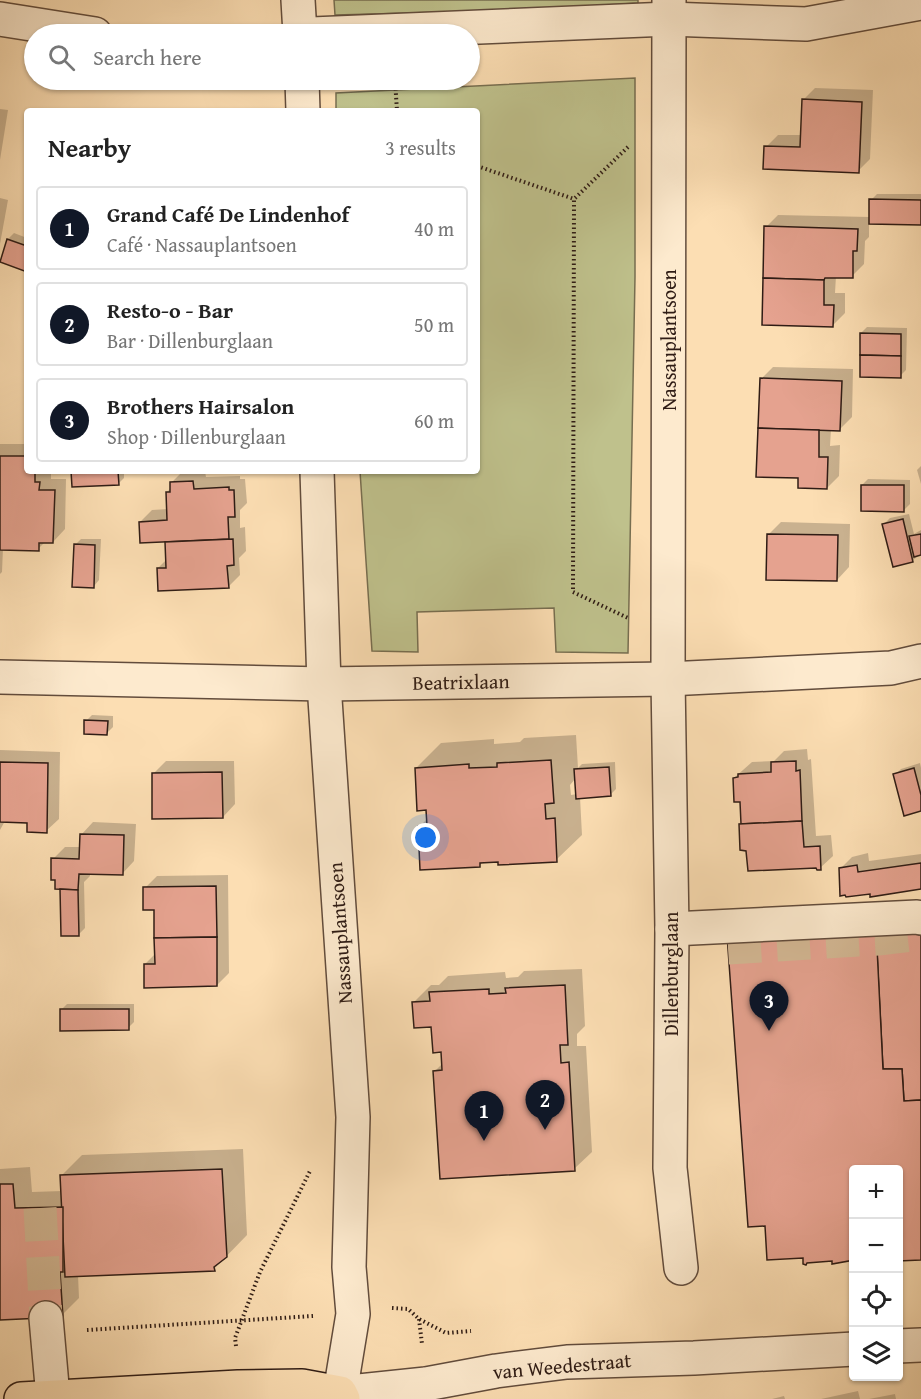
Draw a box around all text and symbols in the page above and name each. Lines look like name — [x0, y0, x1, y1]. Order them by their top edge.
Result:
search box — [24, 24, 480, 90]
icon: search — [45, 41, 78, 74]
text: Search here — [93, 41, 202, 73]
text: Nearby — [48, 128, 131, 167]
text: 3 results — [385, 133, 456, 162]
text: Grand Café De Lindenhof — [107, 198, 349, 230]
text: 1 — [64, 214, 75, 243]
text: 40 m — [414, 214, 454, 243]
text: Café · Nassauplantsoen — [107, 230, 297, 259]
street label: Nassauplantsoen — [654, 269, 683, 411]
text: Resto-o - Bar — [107, 294, 233, 326]
text: 2 — [64, 310, 75, 339]
text: 50 m — [414, 310, 454, 339]
text: Bar · Dillenburglaan — [107, 326, 273, 355]
text: Brothers Hairsalon — [107, 390, 294, 422]
text: 3 — [64, 406, 75, 435]
text: 60 m — [414, 406, 454, 435]
text: Shop · Dillenburglaan — [107, 422, 286, 451]
street label: Beatrixlaan — [412, 666, 510, 697]
your location — [411, 823, 440, 852]
street label: Nassauplantsoen — [320, 861, 359, 1005]
street label: Dillenburglaan — [656, 912, 685, 1036]
pin: 3 — [750, 982, 788, 1031]
pin: 2 — [526, 1080, 564, 1130]
pin: 1 — [464, 1092, 504, 1141]
map controls — [849, 1165, 903, 1381]
button: + — [849, 1165, 903, 1219]
button: − — [849, 1219, 903, 1273]
button: locate — [849, 1273, 903, 1327]
button: layers — [849, 1327, 903, 1381]
street label: van Weedestraat — [492, 1345, 632, 1386]

